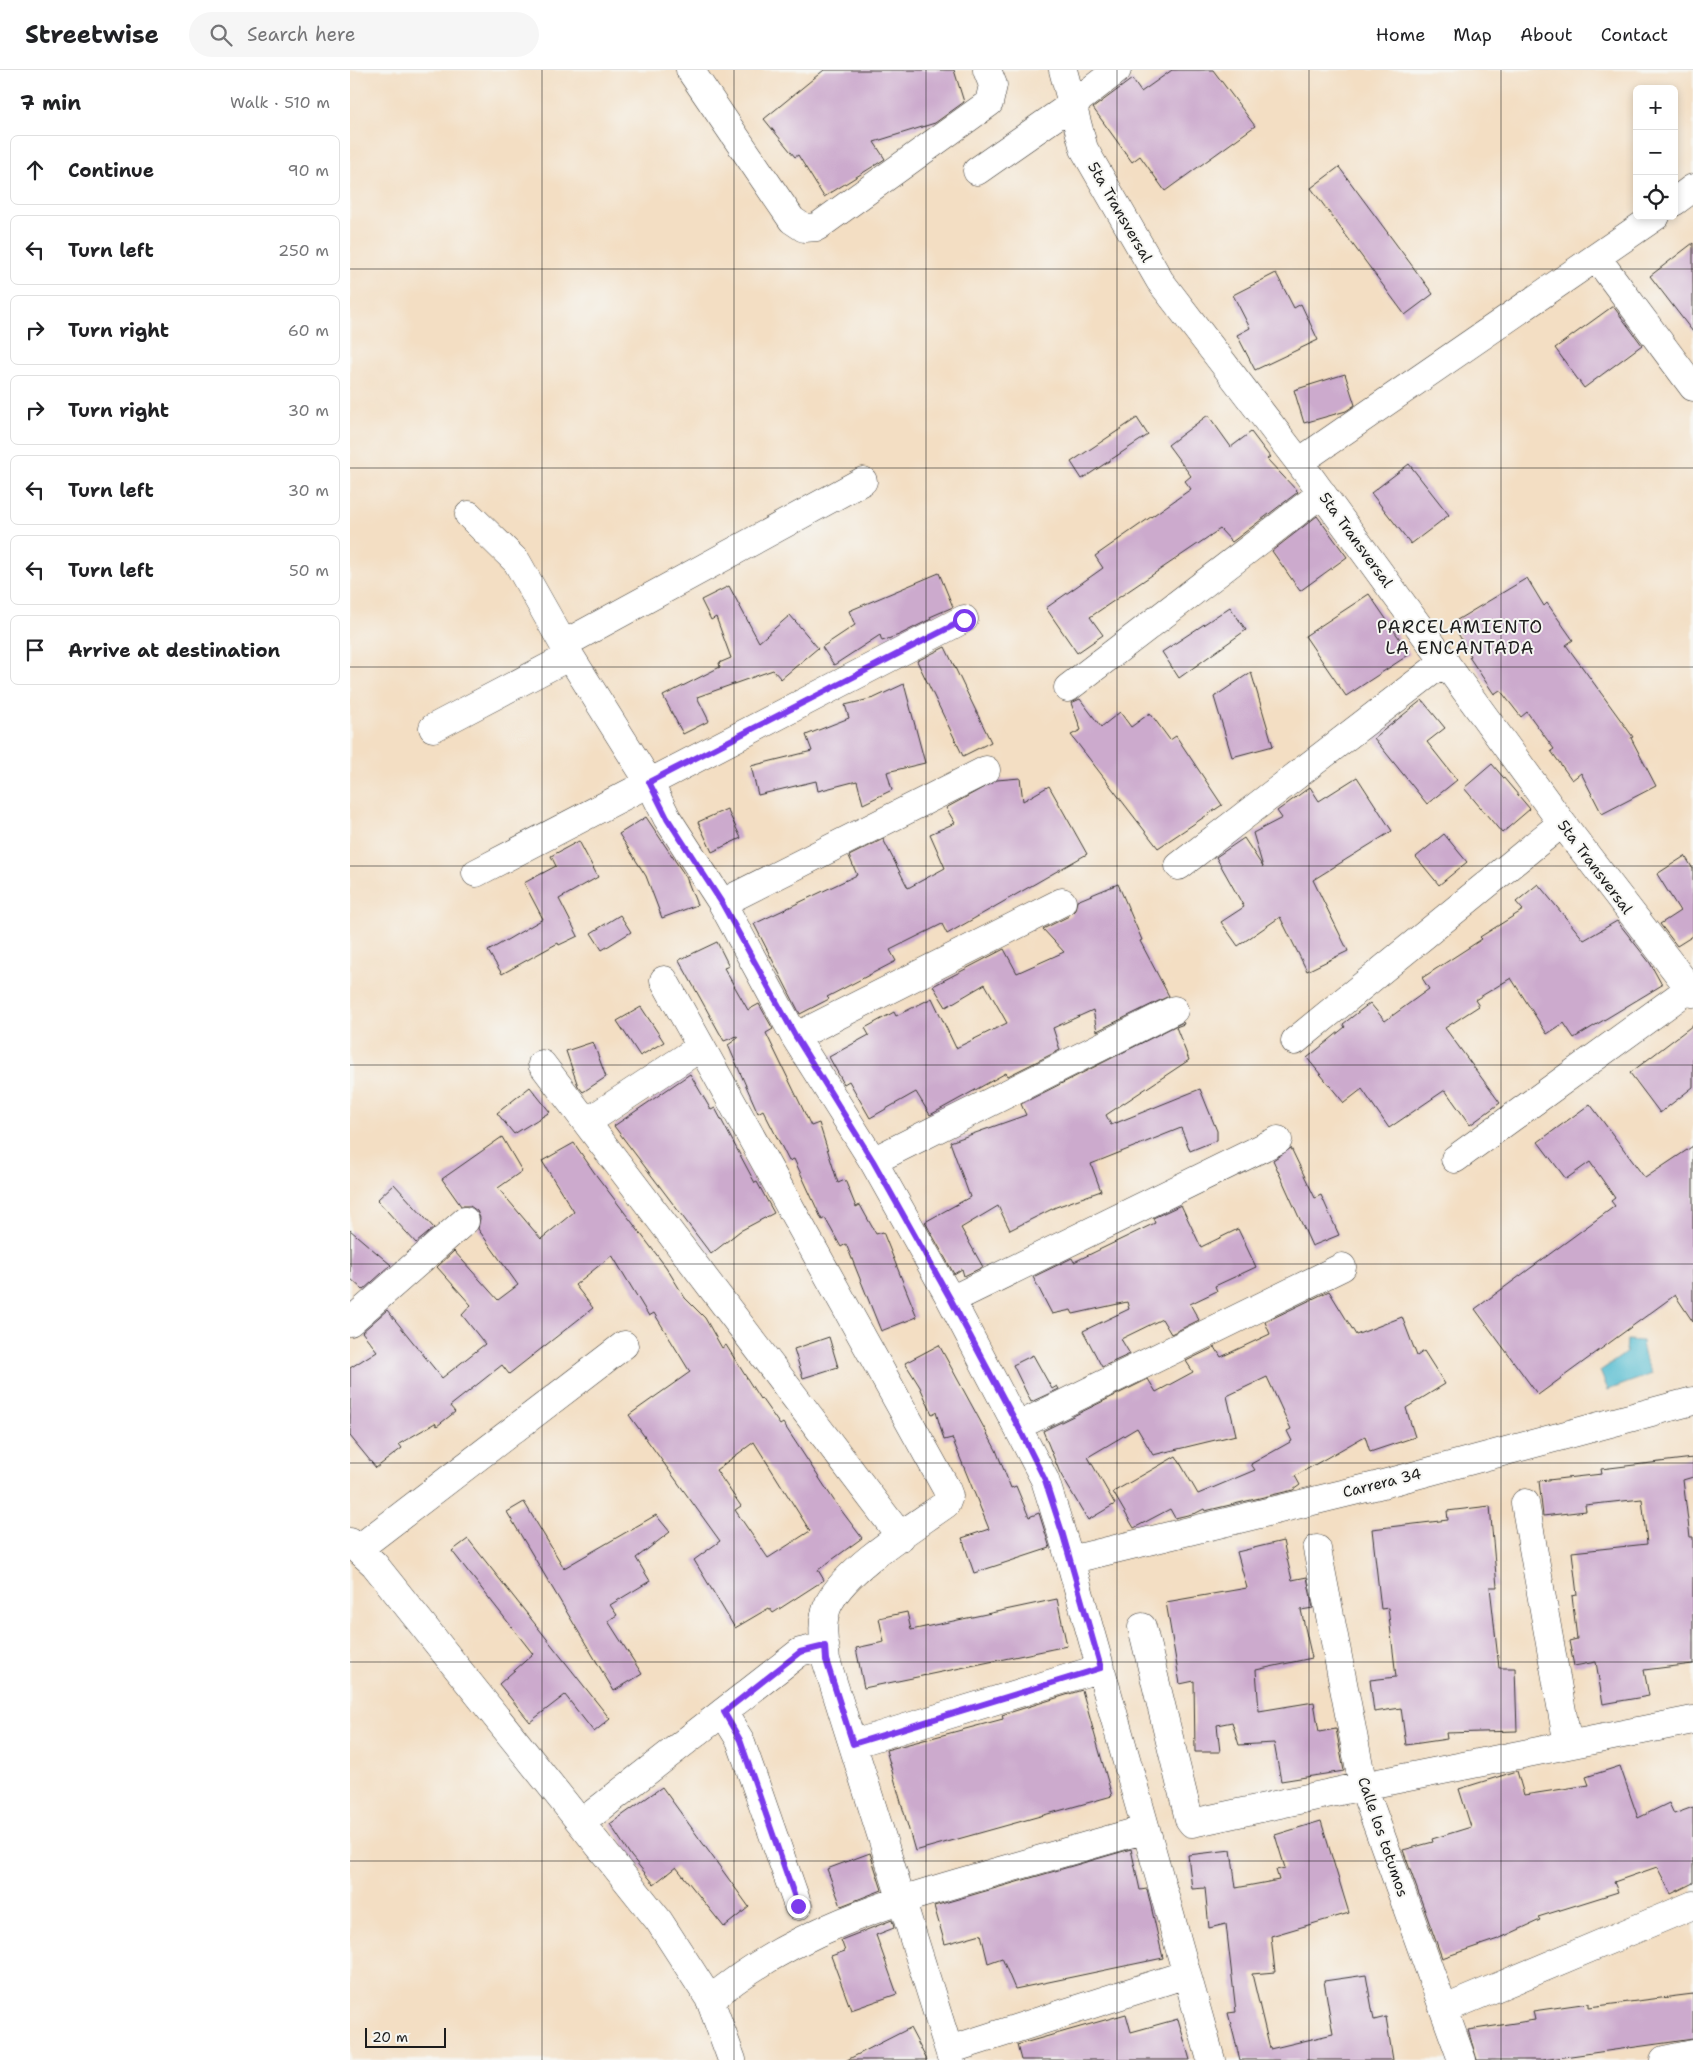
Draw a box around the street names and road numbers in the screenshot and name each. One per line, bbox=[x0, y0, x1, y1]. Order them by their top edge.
street label: 5ta Transversal bbox=[1083, 158, 1157, 266]
street label: 5ta Transversal bbox=[1315, 489, 1398, 592]
street label: 5ta Transversal bbox=[1553, 816, 1637, 918]
street label: Carrera 34 bbox=[1341, 1464, 1423, 1502]
street label: Calle los totumos bbox=[1353, 1774, 1413, 1900]

